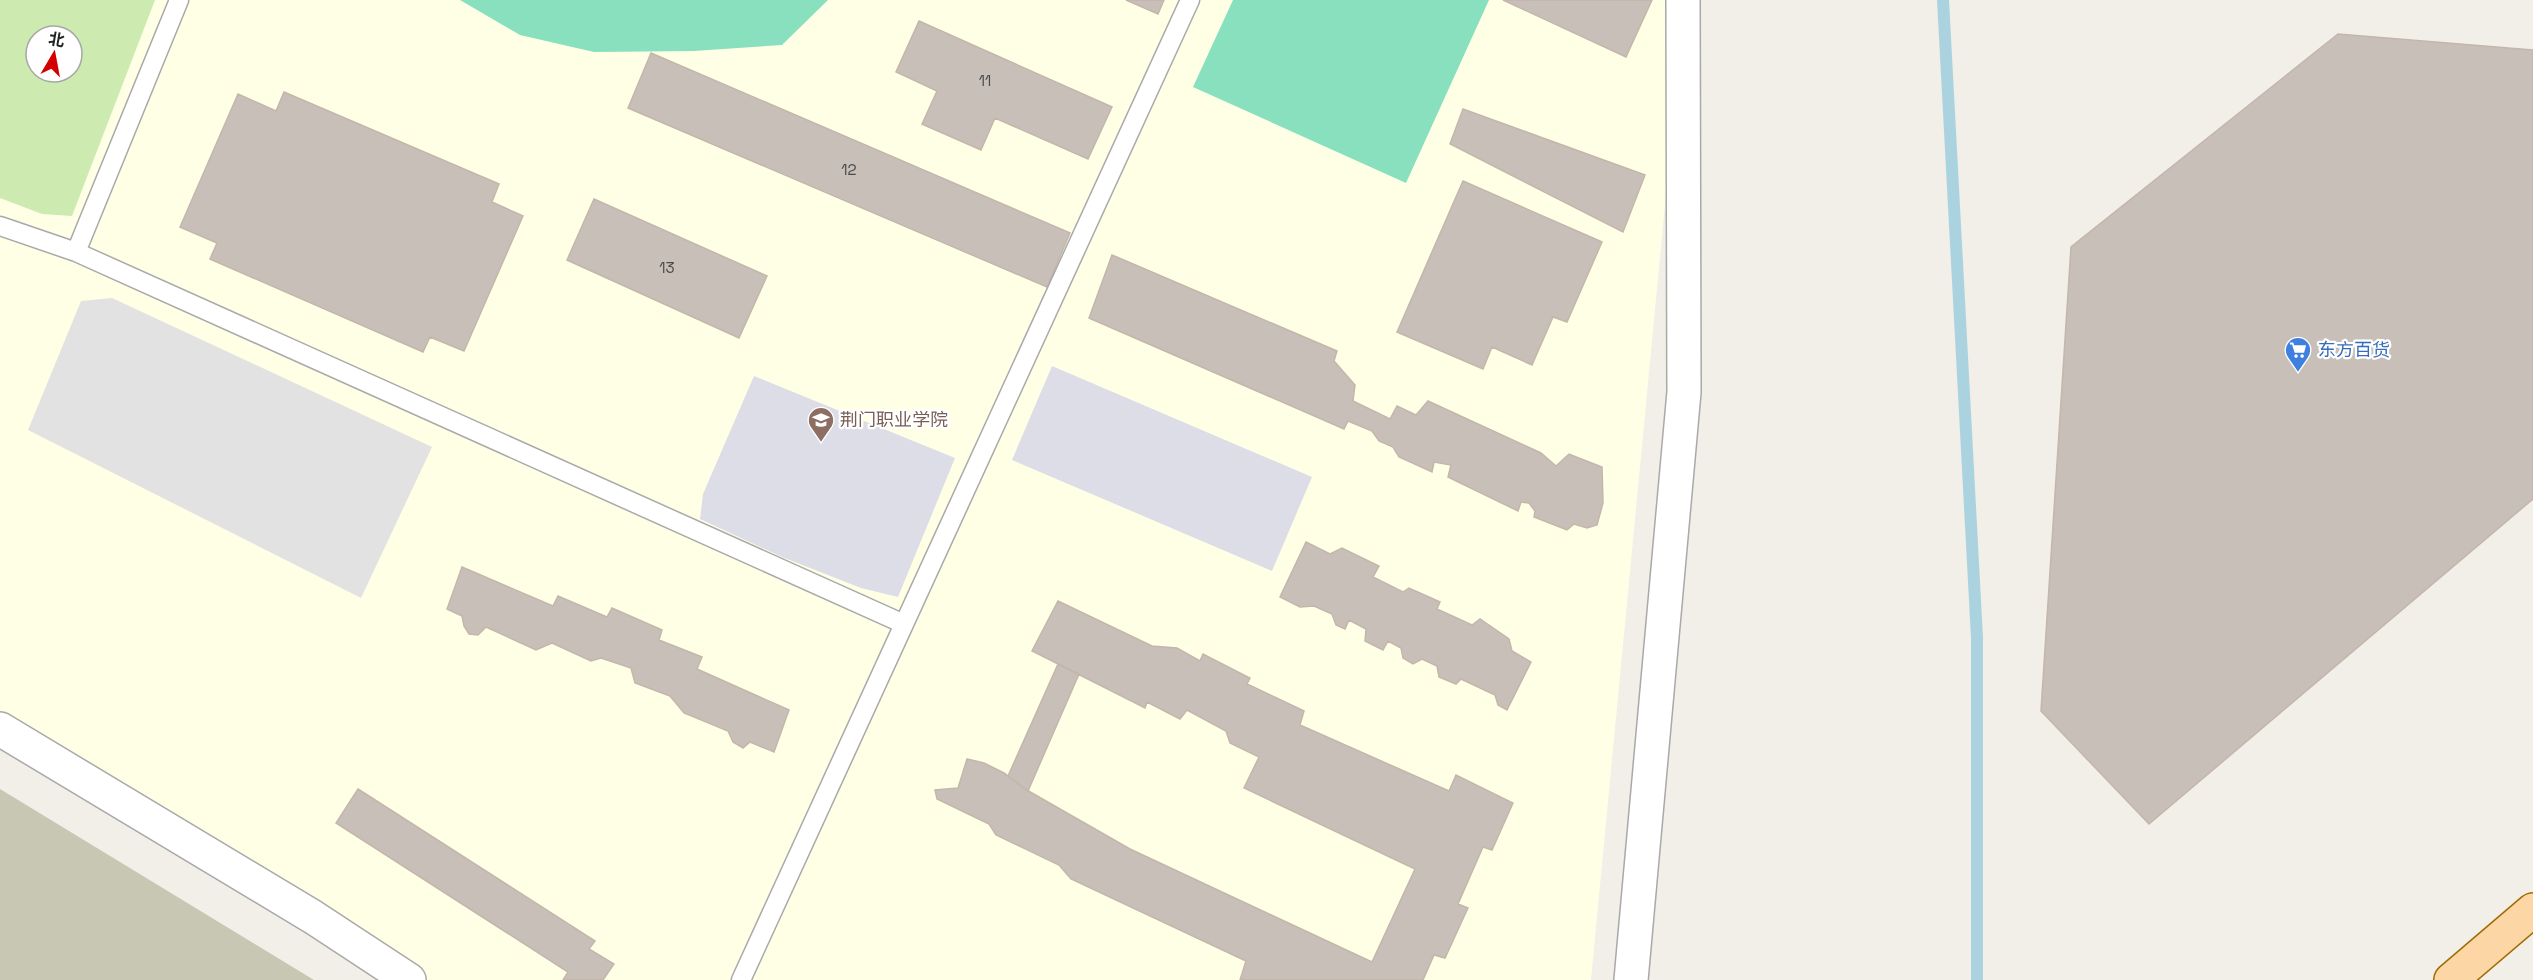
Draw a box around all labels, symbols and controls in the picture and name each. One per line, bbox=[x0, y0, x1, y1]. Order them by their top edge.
north arrow bbox=[24, 24, 84, 84]
text: 北 bbox=[47, 28, 66, 51]
house number: 11 bbox=[979, 71, 991, 90]
house number: 12 bbox=[841, 160, 857, 179]
house number: 13 bbox=[659, 258, 675, 277]
supermarket icon: 东方百货 bbox=[2283, 335, 2313, 373]
place label: 东方百货 bbox=[2318, 338, 2390, 361]
school or university icon: 荆门职业学院 bbox=[806, 405, 836, 443]
place label: 荆门职业学院 bbox=[840, 408, 948, 431]

